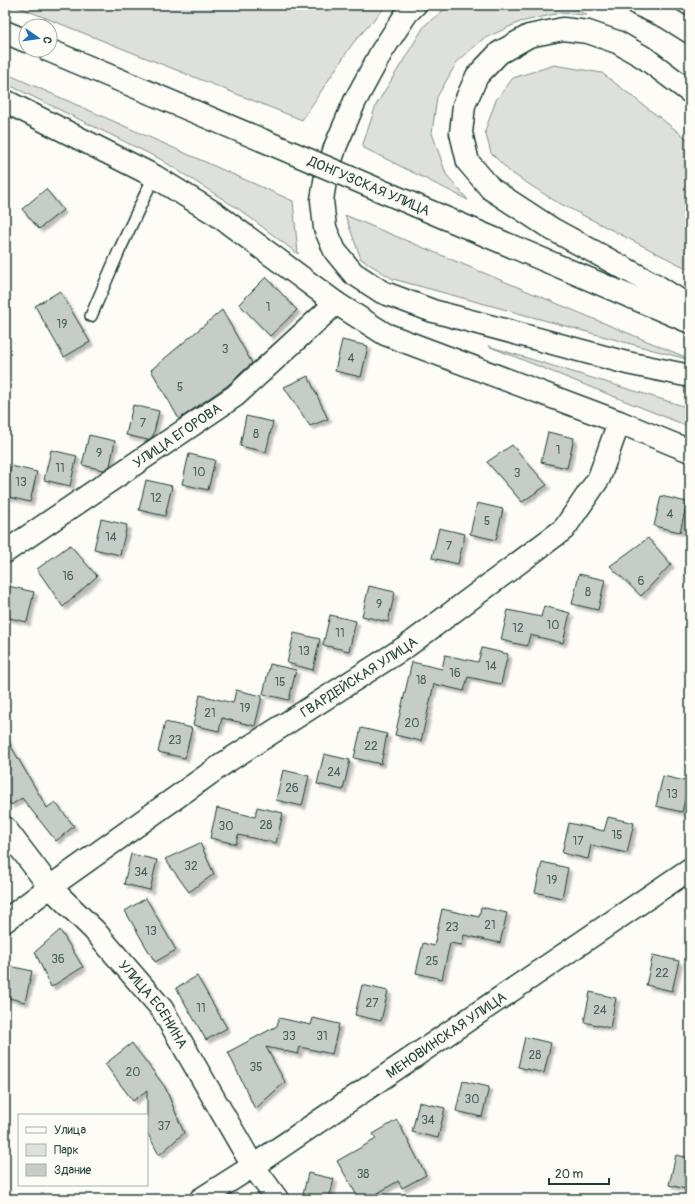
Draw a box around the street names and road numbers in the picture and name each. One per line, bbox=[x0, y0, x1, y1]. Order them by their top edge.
street label: ДОНГУЗСКАЯ УЛИЦА bbox=[305, 152, 433, 219]
street label: УЛИЦА ЕГОРОВА bbox=[130, 399, 225, 471]
street label: ГВАРДЕЙСКАЯ УЛИЦА bbox=[297, 633, 421, 721]
street label: УЛИЦА ЕСЕНИНА bbox=[115, 957, 191, 1051]
street label: МЕНОВИНСКАЯ УЛИЦА bbox=[383, 988, 509, 1082]

